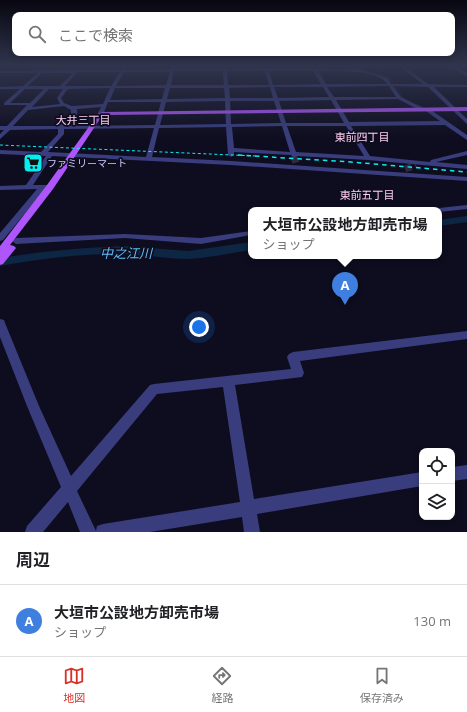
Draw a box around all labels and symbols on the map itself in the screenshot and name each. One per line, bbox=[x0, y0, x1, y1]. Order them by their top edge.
district label: 大井三丁目 bbox=[56, 112, 111, 127]
district label: 東前四丁目 bbox=[335, 129, 390, 144]
supermarket icon: ファミリーマート bbox=[22, 152, 44, 174]
place label: ファミリーマート bbox=[47, 156, 127, 170]
district label: 東前五丁目 bbox=[340, 187, 395, 202]
water label: 中之江川 bbox=[100, 244, 154, 262]
pin: A bbox=[332, 272, 358, 305]
your location bbox=[189, 317, 209, 337]

